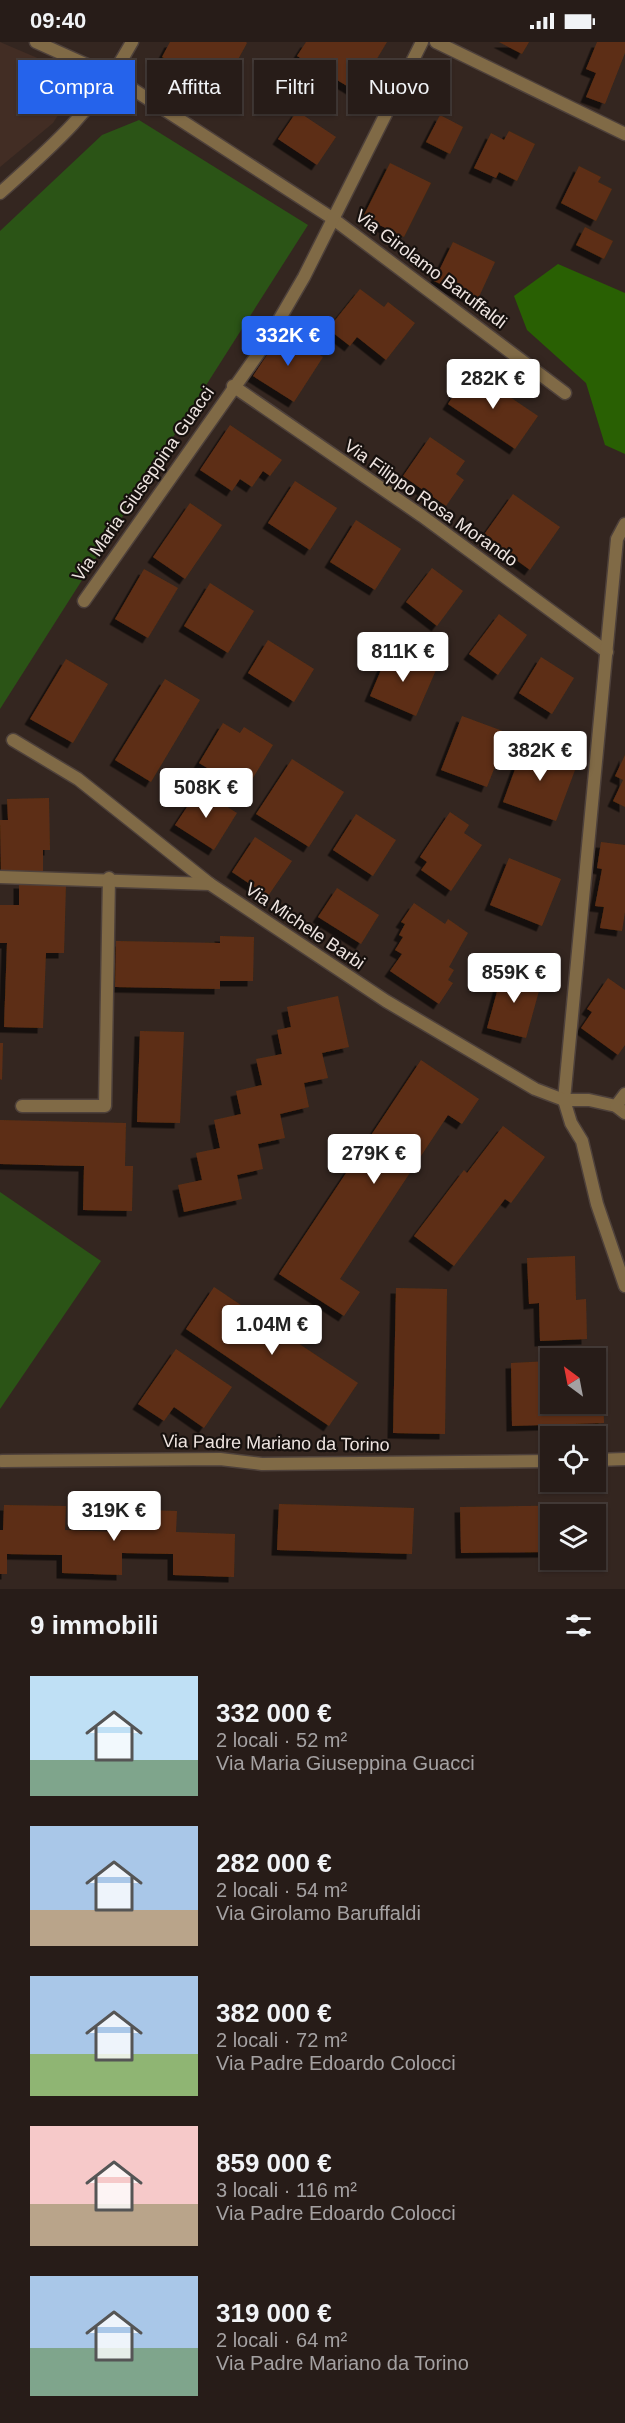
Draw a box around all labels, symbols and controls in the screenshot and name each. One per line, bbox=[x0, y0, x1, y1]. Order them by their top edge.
text: 09:40 bbox=[30, 8, 86, 33]
chip: Compra bbox=[18, 60, 135, 114]
chip: Affitta bbox=[147, 60, 242, 114]
chip: Filtri bbox=[254, 60, 336, 114]
chip: Nuovo bbox=[348, 60, 450, 114]
street label: Via Girolamo Baruffaldi bbox=[351, 206, 511, 332]
pin: 332K € bbox=[239, 316, 337, 367]
text: 332K € bbox=[256, 324, 320, 346]
pin: 282K € bbox=[444, 359, 542, 410]
text: 282K € bbox=[461, 367, 525, 389]
street label: Via Maria Giuseppina Guacci bbox=[68, 383, 218, 585]
street label: Via Filippo Rosa Morando bbox=[341, 436, 521, 570]
pin: 811K € bbox=[354, 632, 452, 683]
text: 811K € bbox=[371, 640, 435, 662]
pin: 382K € bbox=[491, 731, 589, 782]
text: 382K € bbox=[508, 739, 572, 761]
pin: 508K € bbox=[157, 768, 255, 819]
text: 508K € bbox=[174, 776, 238, 798]
street label: Via Michele Barbi bbox=[241, 879, 369, 973]
pin: 859K € bbox=[465, 953, 563, 1004]
text: 859K € bbox=[482, 961, 546, 983]
pin: 279K € bbox=[325, 1134, 423, 1185]
text: 279K € bbox=[342, 1142, 406, 1164]
pin: 1.04M € bbox=[217, 1305, 327, 1356]
text: 1.04M € bbox=[236, 1313, 308, 1335]
north arrow bbox=[540, 1348, 606, 1414]
map controls bbox=[540, 1348, 606, 1570]
button: locate bbox=[540, 1426, 606, 1492]
street label: Via Padre Mariano da Torino bbox=[162, 1431, 390, 1455]
pin: 319K € bbox=[65, 1491, 163, 1542]
text: 319K € bbox=[82, 1499, 146, 1521]
button: layers bbox=[540, 1504, 606, 1570]
icon: filters bbox=[562, 1609, 595, 1642]
text: 9 immobili bbox=[30, 1610, 159, 1640]
text: 332 000 € bbox=[216, 1698, 332, 1728]
icon: home bbox=[78, 1700, 150, 1772]
text: 2 locali · 52 m² bbox=[216, 1729, 347, 1751]
text: Via Maria Giuseppina Guacci bbox=[216, 1752, 475, 1774]
text: 282 000 € bbox=[216, 1848, 332, 1878]
icon: home bbox=[78, 1850, 150, 1922]
text: 2 locali · 54 m² bbox=[216, 1879, 347, 1901]
text: Via Girolamo Baruffaldi bbox=[216, 1902, 421, 1924]
text: 382 000 € bbox=[216, 1998, 332, 2028]
icon: home bbox=[78, 2000, 150, 2072]
text: 2 locali · 72 m² bbox=[216, 2029, 347, 2051]
text: Via Padre Edoardo Colocci bbox=[216, 2052, 456, 2074]
text: 859 000 € bbox=[216, 2148, 332, 2178]
icon: home bbox=[78, 2150, 150, 2222]
text: 3 locali · 116 m² bbox=[216, 2179, 357, 2201]
text: Via Padre Edoardo Colocci bbox=[216, 2202, 456, 2224]
text: 319 000 € bbox=[216, 2298, 332, 2328]
icon: home bbox=[78, 2300, 150, 2372]
text: 2 locali · 64 m² bbox=[216, 2329, 347, 2351]
text: Via Padre Mariano da Torino bbox=[216, 2352, 469, 2374]

